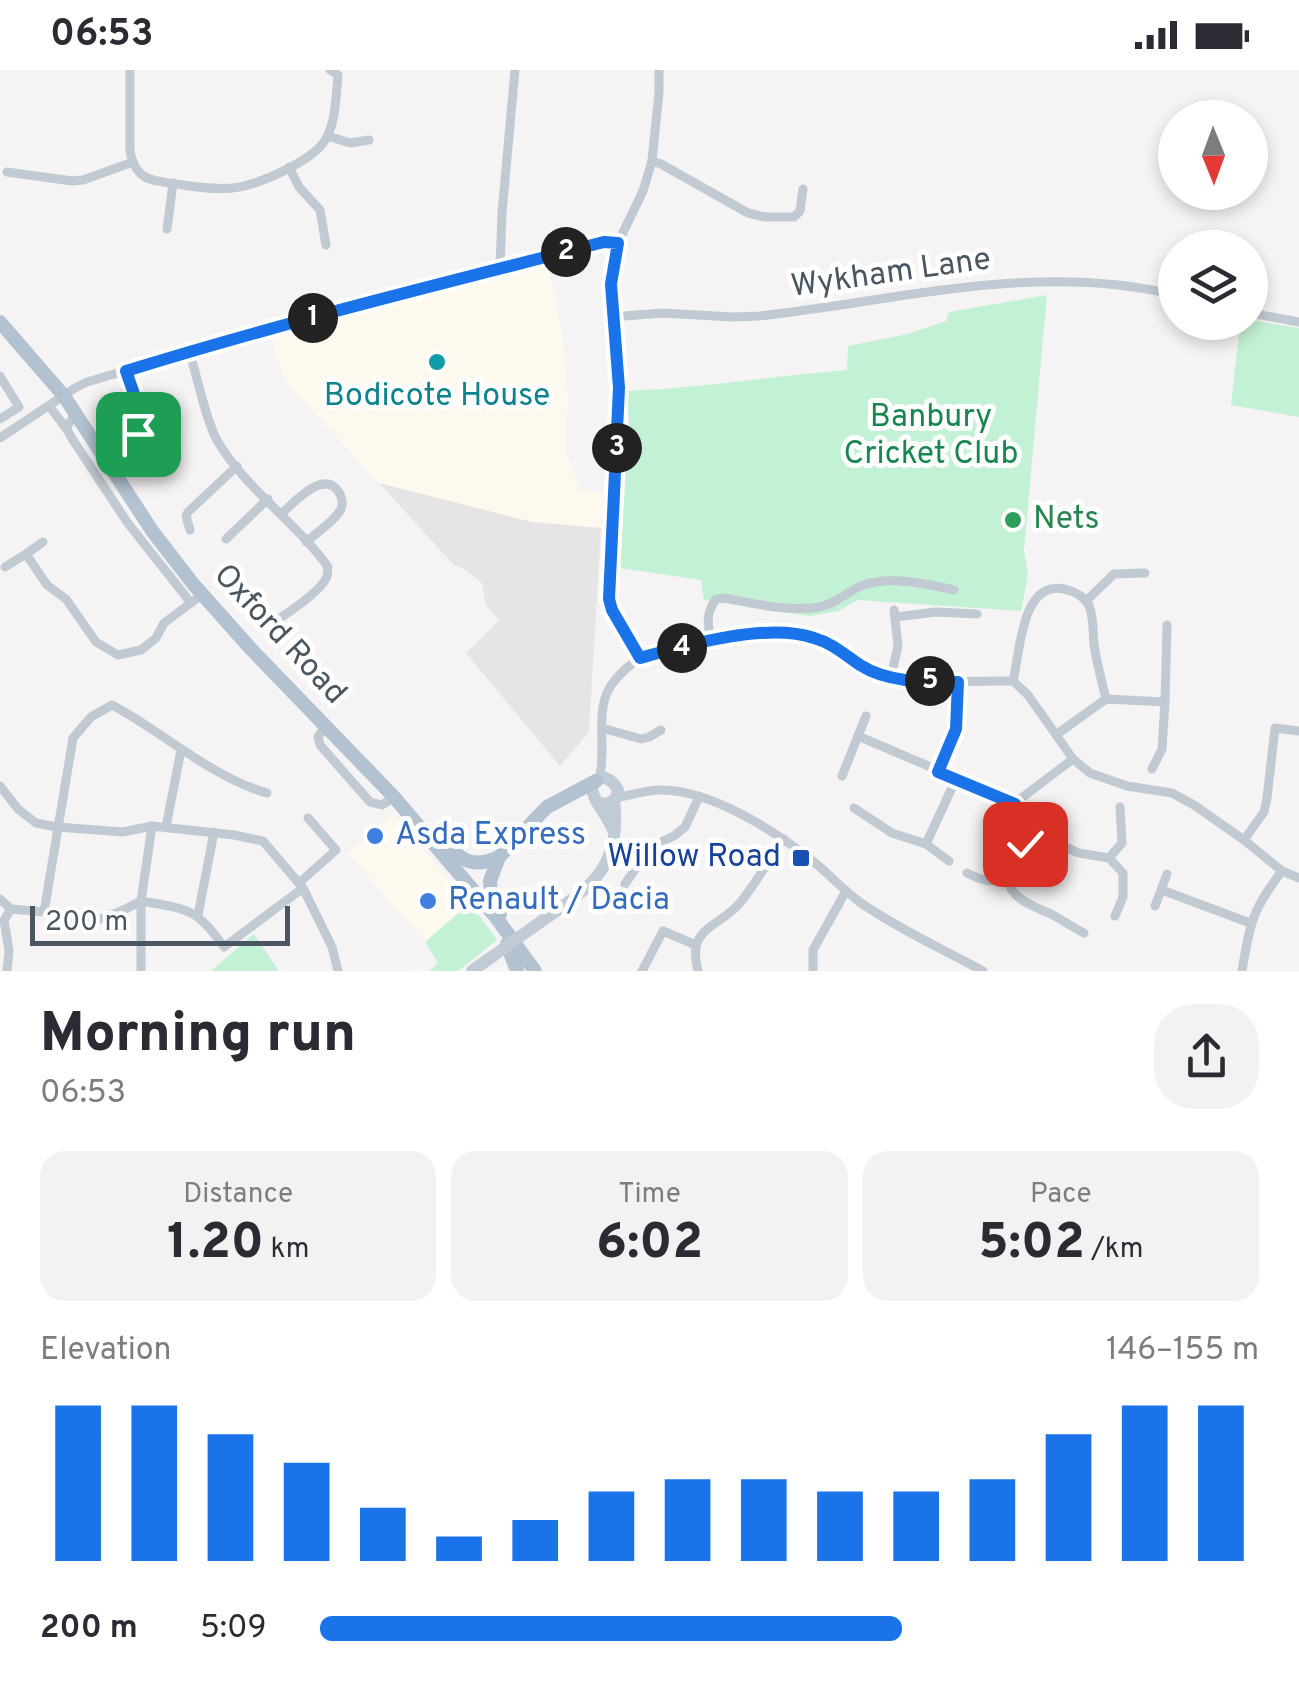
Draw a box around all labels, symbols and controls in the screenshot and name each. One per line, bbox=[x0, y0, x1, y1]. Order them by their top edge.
text: 06:53 bbox=[50, 11, 154, 60]
north arrow bbox=[1158, 100, 1268, 210]
map controls bbox=[1158, 100, 1268, 340]
pin: 2 bbox=[541, 227, 591, 277]
button: layers bbox=[1158, 230, 1268, 340]
text: 2 bbox=[557, 234, 575, 270]
street label: Wykham Lane bbox=[789, 240, 993, 308]
pin: 1 bbox=[288, 293, 338, 343]
text: 1 bbox=[307, 300, 319, 336]
marker: Bodicote House bbox=[426, 351, 448, 373]
place label: Bodicote House bbox=[324, 377, 550, 417]
pin bbox=[96, 392, 181, 477]
park label: Banbury Cricket Club bbox=[844, 398, 1018, 475]
icon: arrive bbox=[111, 407, 166, 462]
pin: 3 bbox=[592, 423, 642, 473]
text: 3 bbox=[609, 430, 625, 466]
place label: Nets bbox=[1033, 500, 1099, 540]
marker: Nets bbox=[1002, 509, 1024, 531]
street label: Oxford Road bbox=[204, 556, 354, 714]
pin: 4 bbox=[657, 623, 707, 673]
text: 4 bbox=[673, 630, 691, 666]
pin: 5 bbox=[905, 656, 955, 706]
text: 5 bbox=[921, 663, 939, 699]
pin bbox=[983, 802, 1068, 887]
place label: Asda Express bbox=[395, 816, 586, 856]
icon: check bbox=[998, 817, 1053, 872]
marker: Asda Express bbox=[364, 825, 386, 847]
place label: Willow Road bbox=[607, 838, 781, 878]
marker: Willow Road bbox=[790, 847, 812, 869]
place label: Renault / Dacia bbox=[448, 881, 670, 921]
marker: Renault / Dacia bbox=[417, 890, 439, 912]
scale bar bbox=[30, 901, 290, 946]
text: 200 m bbox=[45, 905, 128, 941]
text: Morning run bbox=[40, 1001, 356, 1071]
button: share bbox=[1154, 1004, 1259, 1109]
text: 06:53 bbox=[40, 1074, 126, 1114]
text: Distance bbox=[183, 1177, 293, 1213]
text: Time bbox=[618, 1177, 681, 1213]
text: Pace bbox=[1030, 1177, 1092, 1213]
text: 1.20 bbox=[167, 1213, 264, 1276]
text: 6:02 bbox=[596, 1213, 703, 1276]
text: 5:02 bbox=[978, 1213, 1085, 1276]
text: km bbox=[264, 1232, 309, 1268]
text: /km bbox=[1085, 1232, 1144, 1268]
text: Elevation bbox=[40, 1331, 172, 1371]
text: 146–155 m bbox=[1106, 1331, 1259, 1371]
text: 200 m bbox=[40, 1609, 138, 1649]
text: 5:09 bbox=[200, 1609, 267, 1649]

